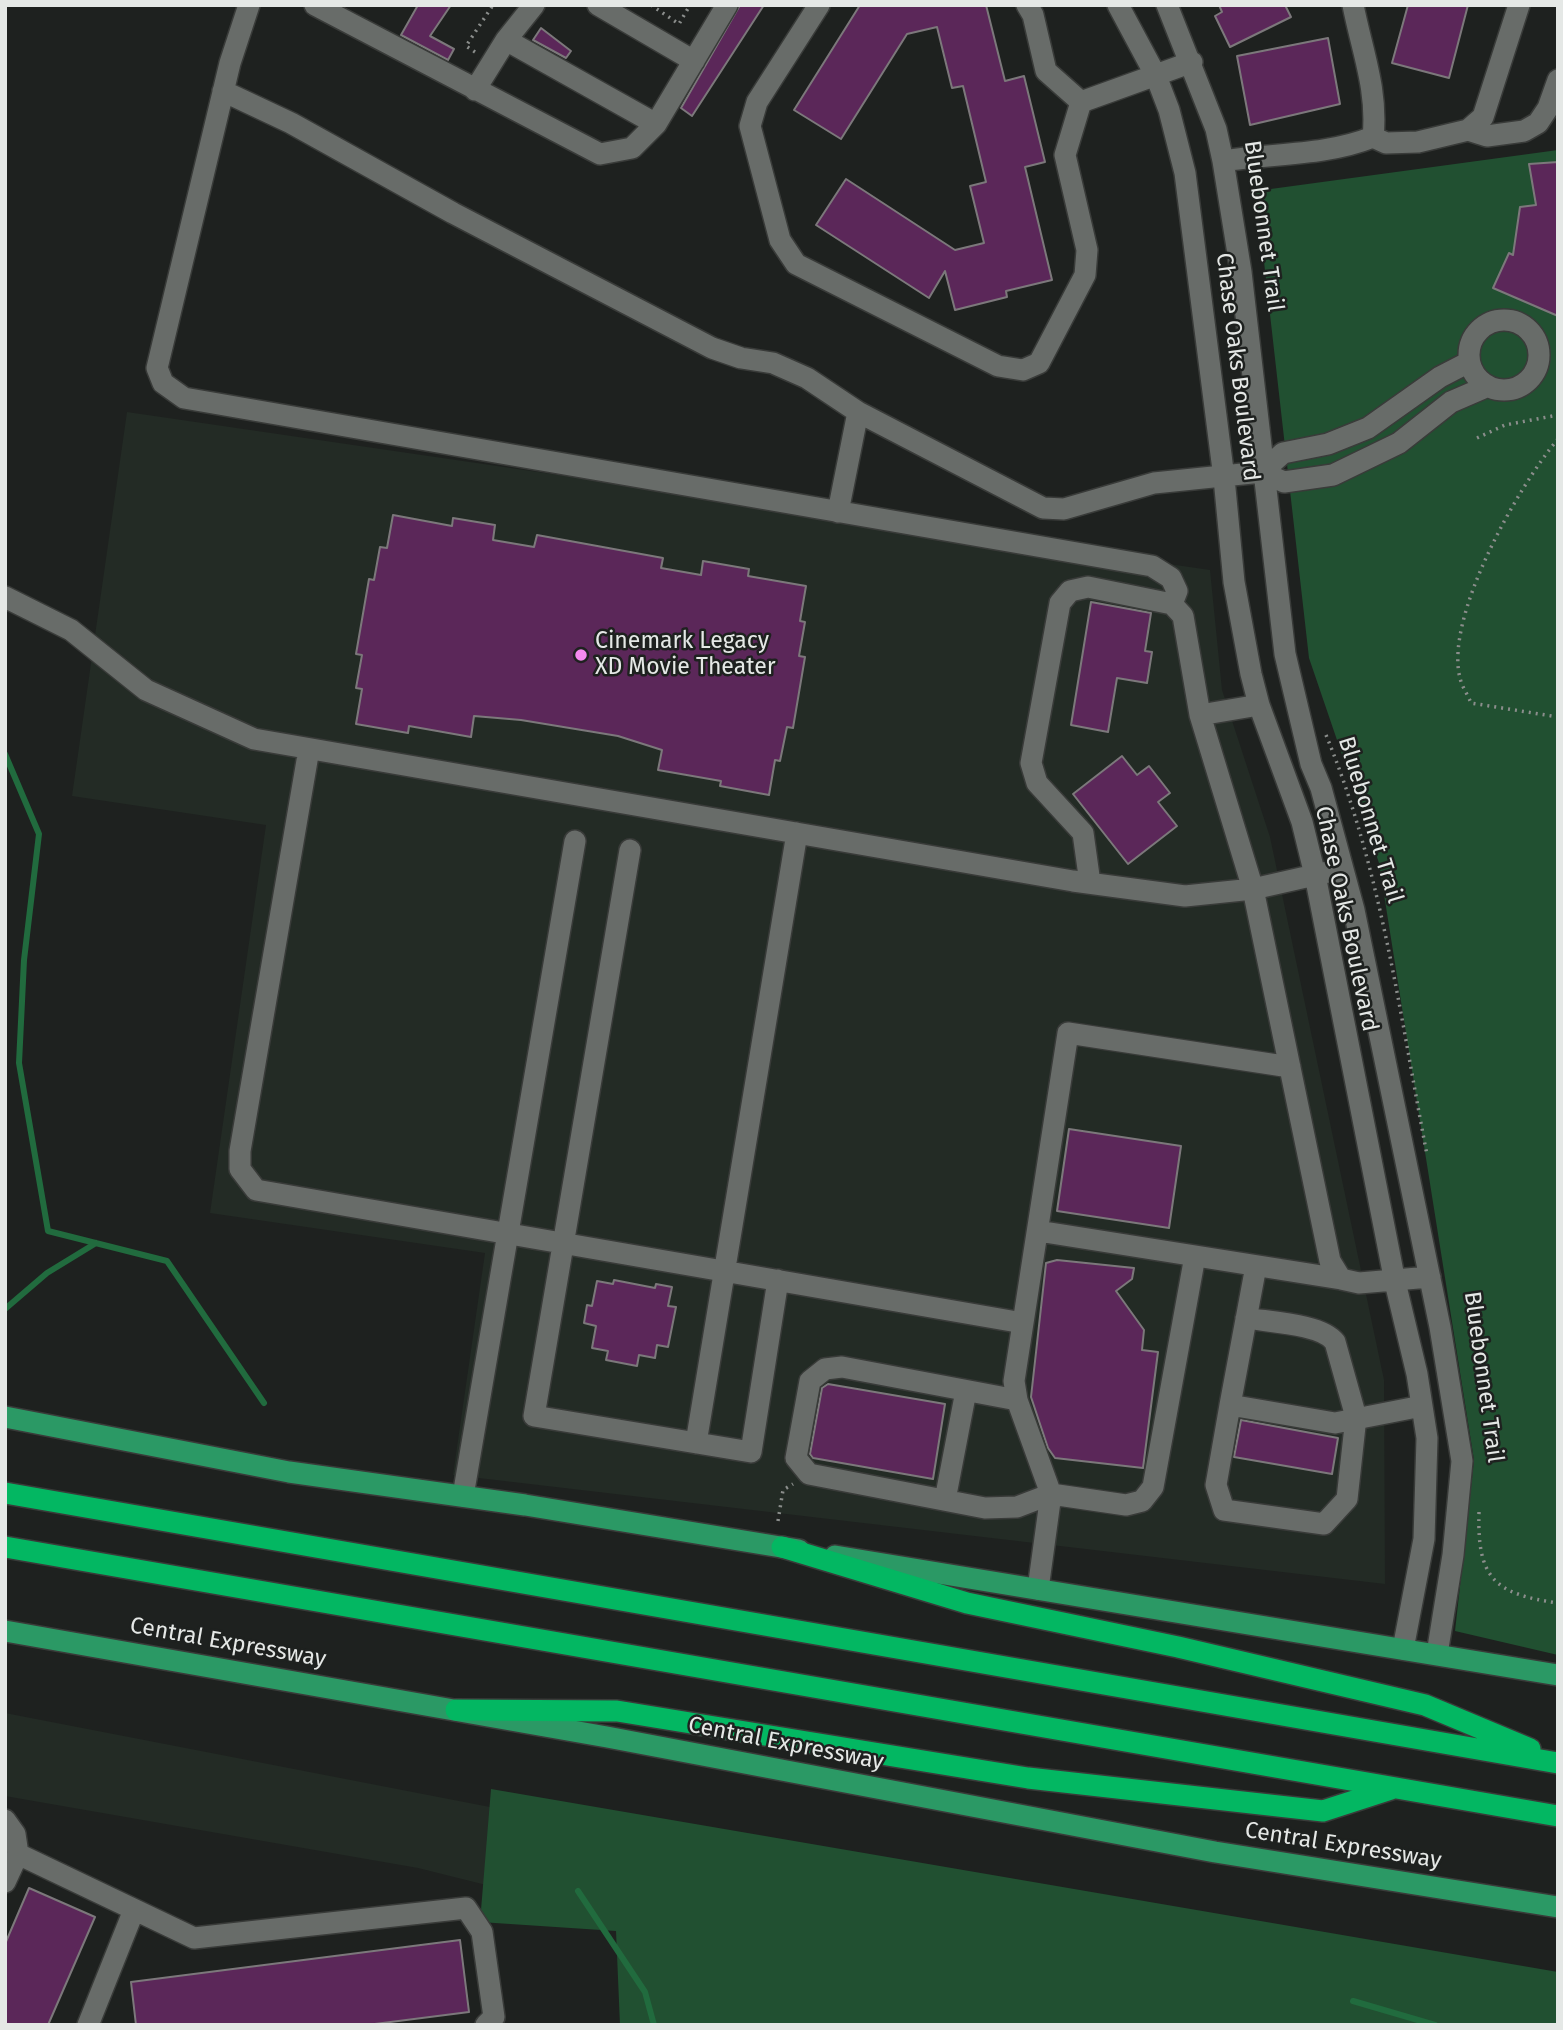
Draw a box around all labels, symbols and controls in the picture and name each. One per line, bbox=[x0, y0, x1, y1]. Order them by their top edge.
street label: Bluebonnet Trail bbox=[1237, 139, 1289, 313]
street label: Chase Oaks Boulevard bbox=[1209, 251, 1265, 483]
place label: Cinemark Legacy XD Movie Theater bbox=[595, 628, 776, 682]
marker: Cinemark Legacy XD Movie Theater bbox=[573, 647, 589, 663]
street label: Bluebonnet Trail bbox=[1332, 733, 1408, 907]
street label: Chase Oaks Boulevard bbox=[1309, 804, 1383, 1034]
street label: Bluebonnet Trail bbox=[1457, 1290, 1509, 1464]
street label: Central Expressway bbox=[128, 1612, 328, 1674]
street label: Central Expressway bbox=[686, 1712, 886, 1776]
street label: Central Expressway bbox=[1243, 1817, 1443, 1875]

